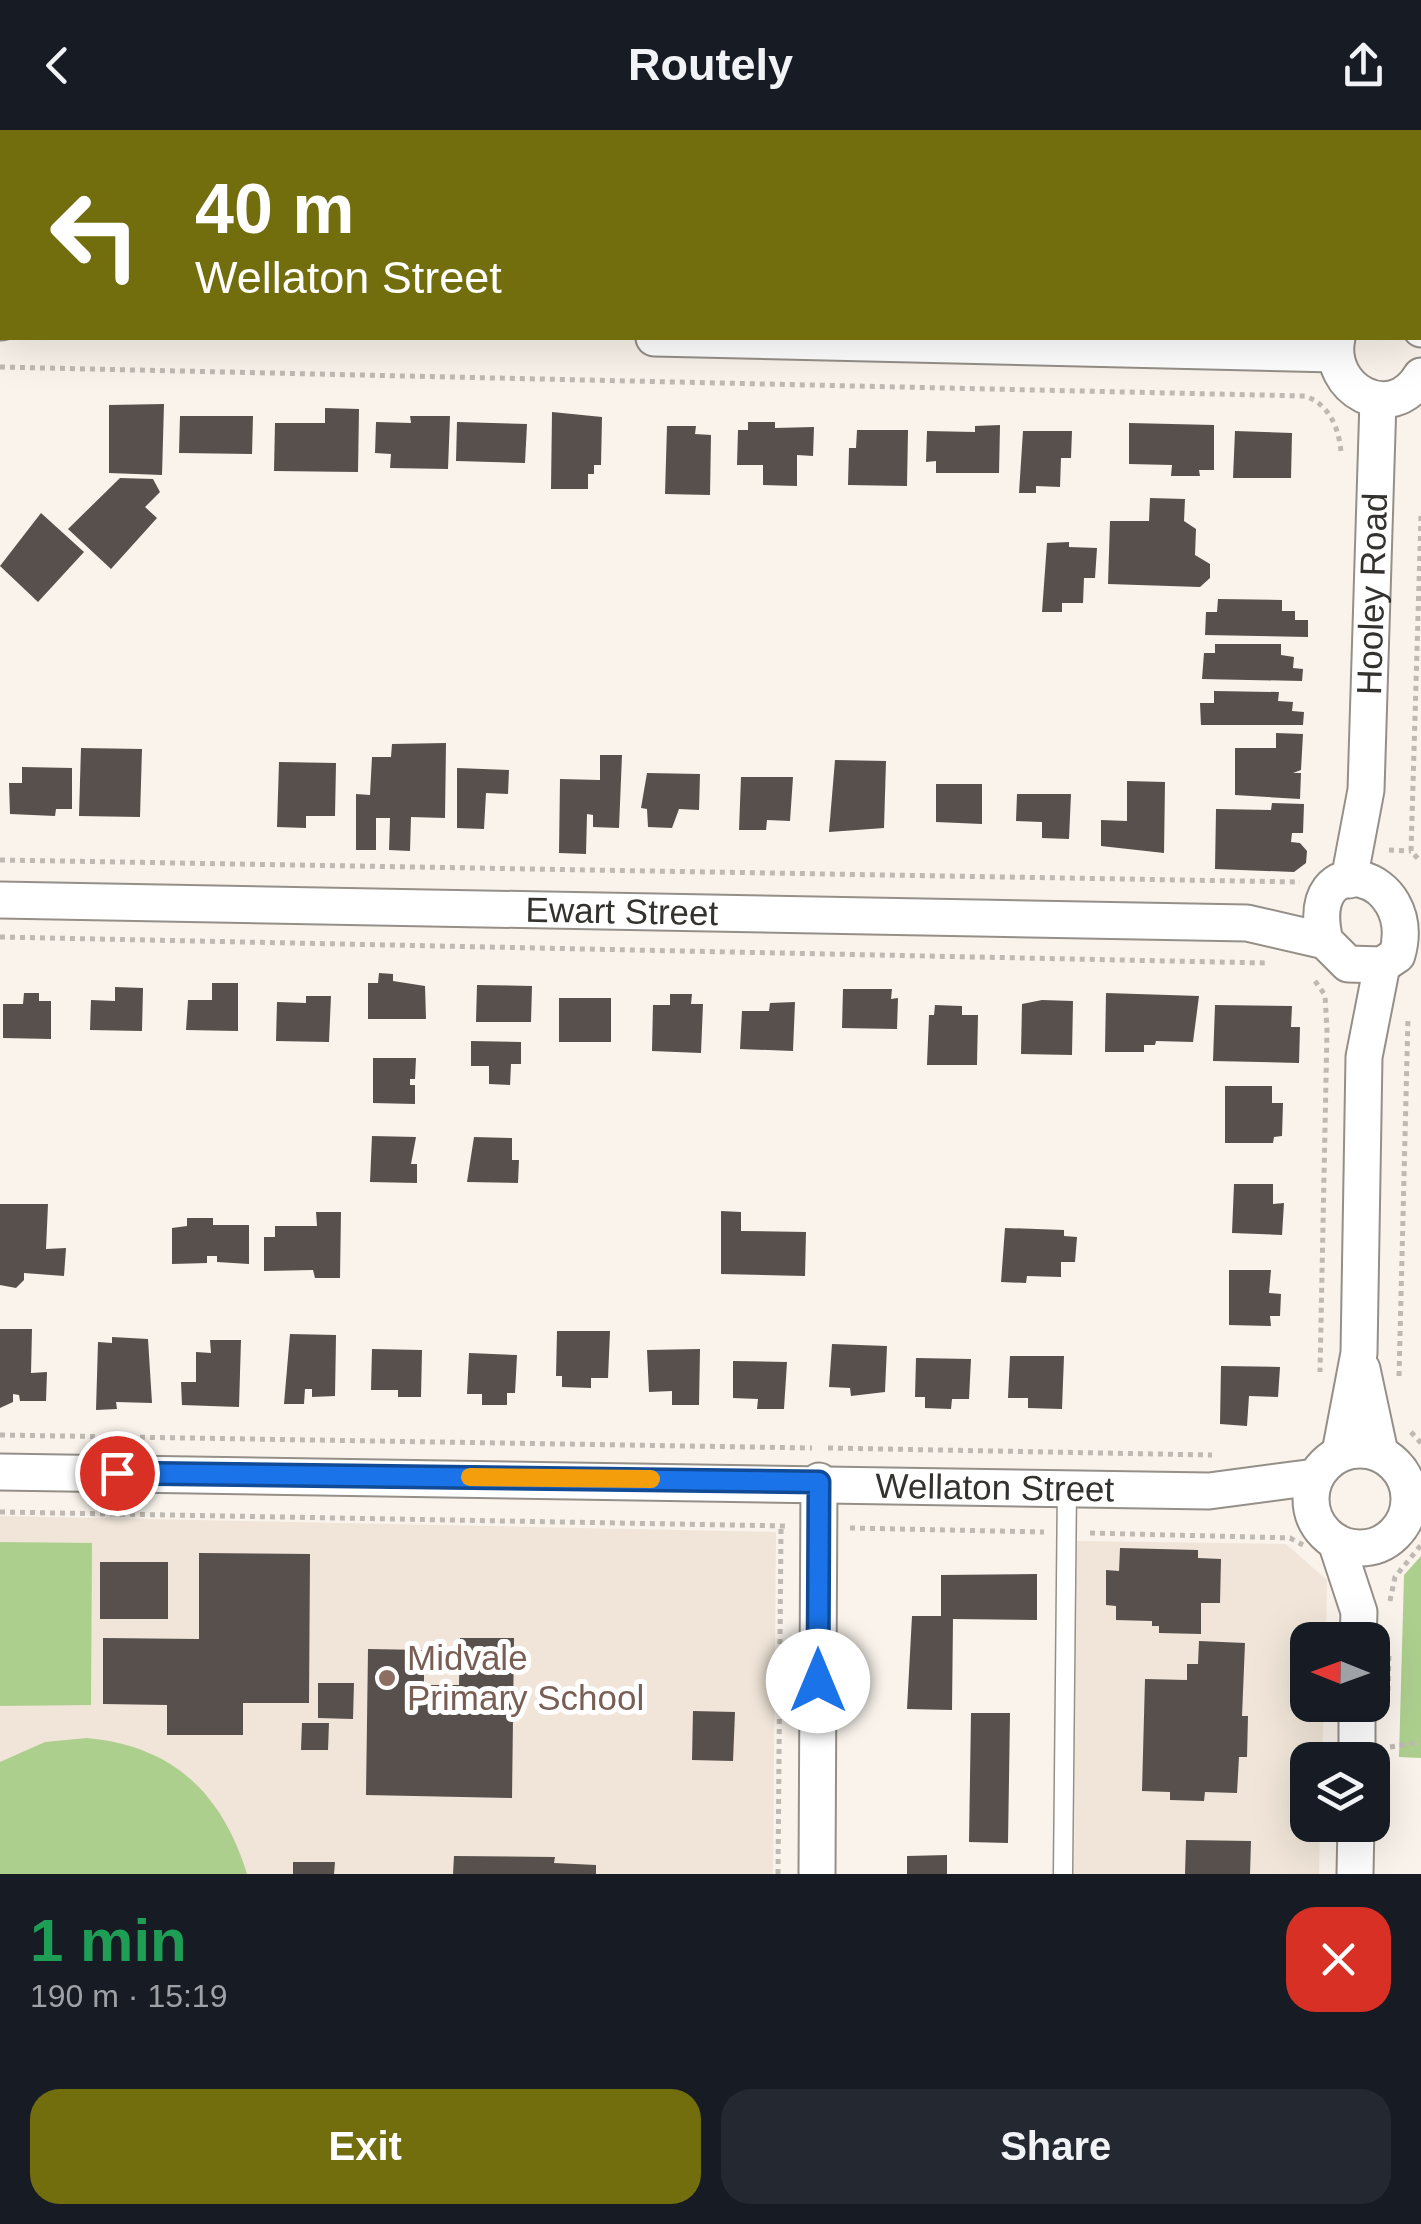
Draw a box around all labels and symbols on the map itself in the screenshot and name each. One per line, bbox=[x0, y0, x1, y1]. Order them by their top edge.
street label: Hooley Road bbox=[1349, 492, 1394, 695]
street label: Ewart Street bbox=[525, 890, 719, 932]
pin bbox=[75, 1431, 160, 1516]
street label: Wellaton Street bbox=[875, 1466, 1115, 1509]
north arrow bbox=[1290, 1622, 1390, 1722]
position arrow bbox=[766, 1629, 870, 1733]
place label: Midvale Primary School bbox=[407, 1638, 644, 1717]
marker: Midvale Primary School bbox=[376, 1667, 398, 1689]

